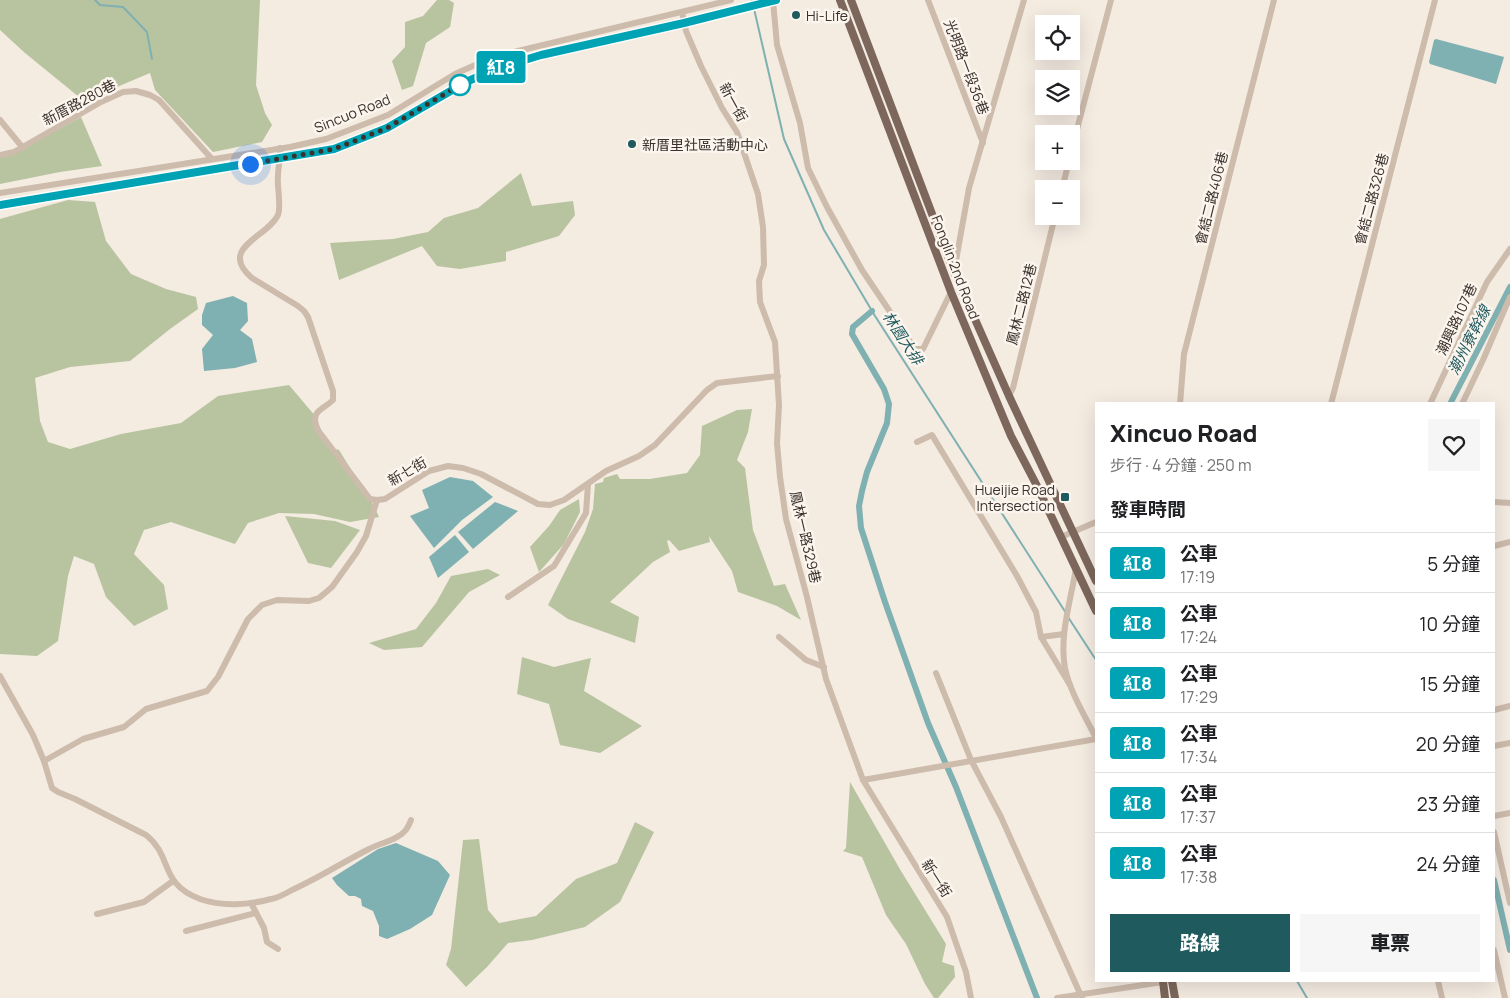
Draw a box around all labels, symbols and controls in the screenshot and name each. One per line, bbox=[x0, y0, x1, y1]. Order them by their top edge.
place label: Hi-Life bbox=[806, 6, 848, 25]
marker: Hi-Life bbox=[790, 9, 802, 21]
map controls bbox=[1035, 15, 1080, 225]
button: locate bbox=[1035, 15, 1080, 60]
street label: 光明路一段36巷 bbox=[940, 17, 994, 117]
line badge: 紅8 bbox=[478, 51, 524, 83]
text: 紅8 bbox=[486, 55, 516, 79]
button: layers bbox=[1035, 70, 1080, 115]
unlabelled marker bbox=[449, 74, 471, 96]
street label: 新厝路280巷 bbox=[39, 75, 119, 129]
street label: 新一街 bbox=[716, 79, 752, 125]
street label: Sincuo Road bbox=[311, 89, 393, 137]
button: + bbox=[1035, 125, 1080, 170]
place label: 新厝里社區活動中心 bbox=[642, 135, 768, 154]
marker: 新厝里社區活動中心 bbox=[626, 138, 638, 150]
street label: 會結二路406巷 bbox=[1190, 149, 1232, 247]
street label: 會結二路326巷 bbox=[1350, 151, 1392, 247]
your location bbox=[238, 152, 263, 177]
button: − bbox=[1035, 180, 1080, 225]
street label: Fonglin 2nd Road bbox=[927, 212, 985, 322]
street label: 鳳林二路12巷 bbox=[1002, 261, 1040, 347]
street label: 潮興路107巷 bbox=[1431, 280, 1481, 358]
water label: 潮州寮幹線 bbox=[1443, 300, 1496, 378]
water label: 林園大排 bbox=[878, 307, 929, 371]
text: Xincuo Road bbox=[1110, 416, 1257, 449]
button: heart bbox=[1428, 419, 1480, 471]
street label: 新七街 bbox=[384, 452, 430, 490]
text: 步行 · 4 分鐘 · 250 m bbox=[1110, 454, 1252, 476]
place label: Hueijie Road Intersection bbox=[975, 480, 1055, 515]
street label: 鳳林一路329巷 bbox=[786, 489, 826, 585]
marker: Hueijie Road Intersection bbox=[1059, 491, 1071, 503]
text: 發車時間 bbox=[1110, 496, 1186, 522]
text: 公車 bbox=[1180, 540, 1218, 566]
text: 紅8 bbox=[1123, 551, 1152, 575]
text: 5 分鐘 bbox=[1427, 551, 1480, 577]
text: 17:19 bbox=[1180, 566, 1215, 588]
text: 公車 bbox=[1180, 600, 1218, 626]
text: 紅8 bbox=[1123, 611, 1152, 635]
text: 10 分鐘 bbox=[1419, 611, 1480, 637]
text: 17:24 bbox=[1180, 626, 1217, 648]
text: 公車 bbox=[1180, 660, 1218, 686]
text: 紅8 bbox=[1123, 671, 1152, 695]
text: 15 分鐘 bbox=[1420, 671, 1480, 697]
text: 17:29 bbox=[1180, 686, 1218, 708]
text: 公車 bbox=[1180, 720, 1218, 746]
text: 紅8 bbox=[1123, 731, 1152, 755]
text: 20 分鐘 bbox=[1416, 731, 1480, 757]
text: 17:34 bbox=[1180, 746, 1217, 768]
text: 公車 bbox=[1180, 780, 1218, 806]
text: 紅8 bbox=[1123, 791, 1152, 815]
text: 23 分鐘 bbox=[1417, 791, 1480, 817]
text: 17:37 bbox=[1180, 806, 1216, 828]
text: 公車 bbox=[1180, 840, 1218, 866]
text: 紅8 bbox=[1123, 851, 1152, 875]
text: 24 分鐘 bbox=[1417, 851, 1480, 877]
street label: 新一街 bbox=[918, 855, 956, 901]
text: 17:38 bbox=[1180, 866, 1217, 888]
button: 路線 bbox=[1110, 914, 1290, 972]
button: 車票 bbox=[1300, 914, 1480, 972]

